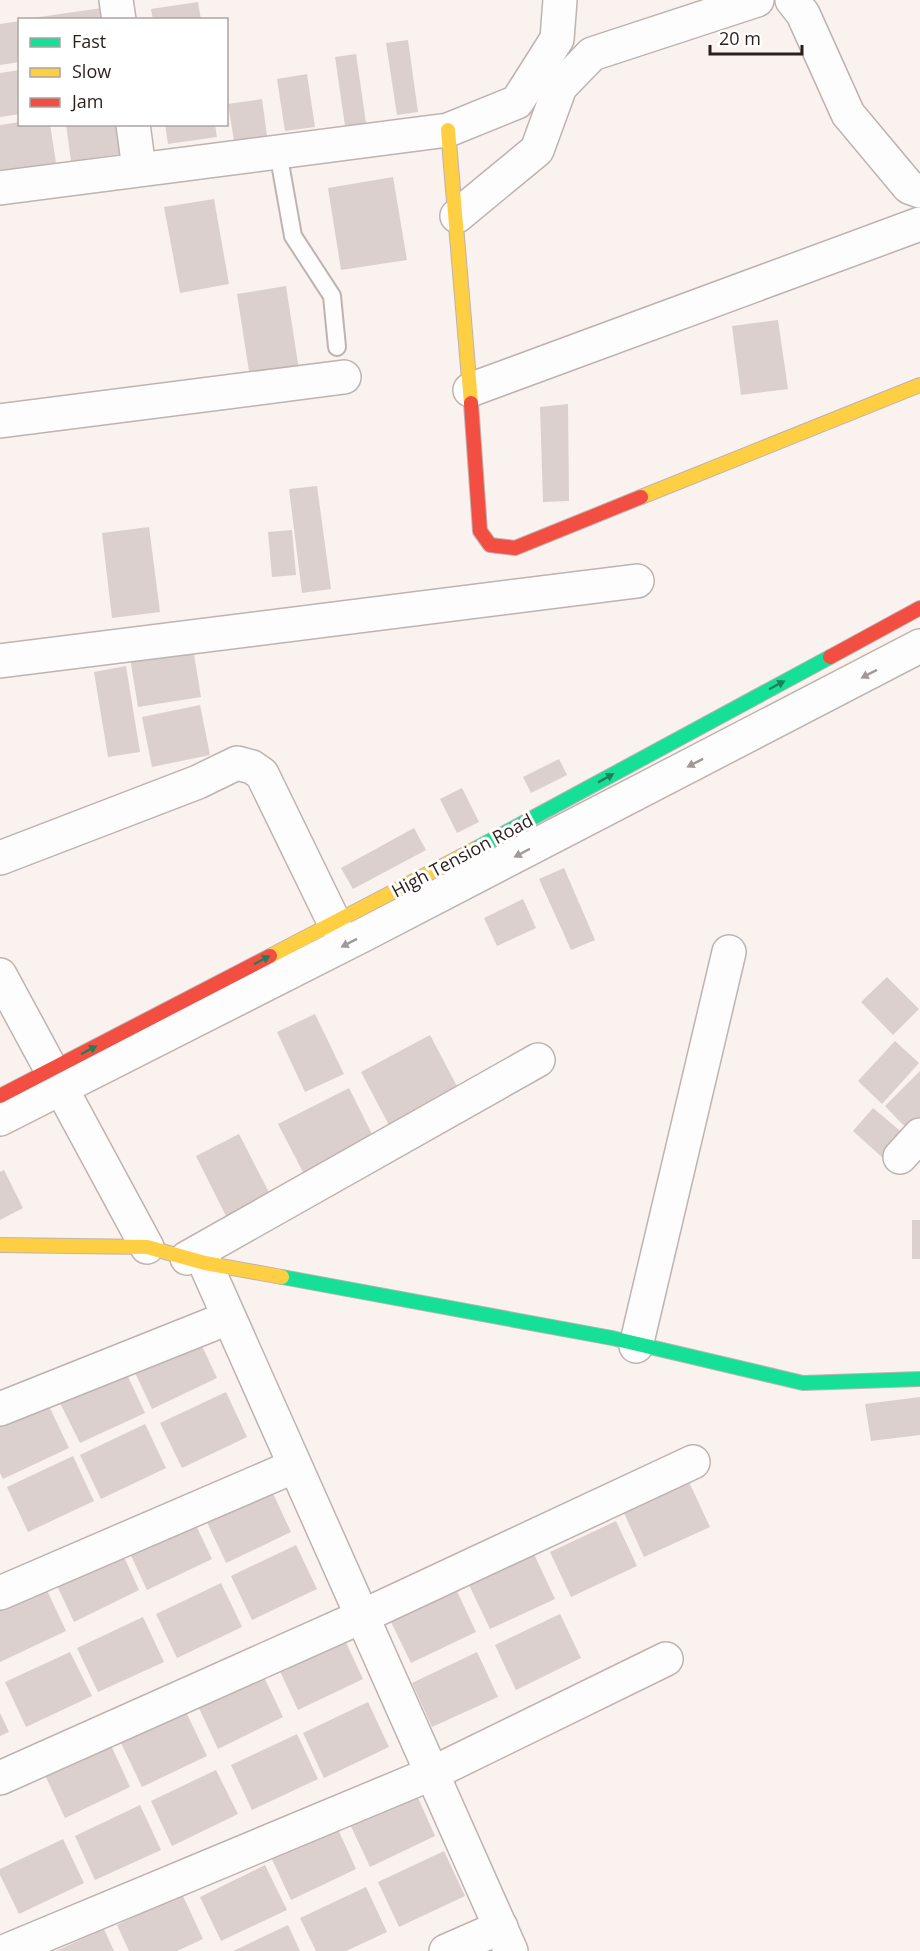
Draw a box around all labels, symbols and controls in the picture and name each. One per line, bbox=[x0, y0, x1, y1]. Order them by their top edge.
legend bbox=[18, 18, 228, 126]
scale bar bbox=[710, 18, 802, 56]
text: 20 m bbox=[719, 26, 761, 50]
text: Fast bbox=[72, 29, 106, 53]
text: Slow bbox=[72, 59, 111, 83]
text: Jam bbox=[70, 89, 104, 113]
one-way arrow bbox=[860, 669, 877, 679]
one-way arrow bbox=[769, 680, 786, 690]
one-way arrow bbox=[687, 758, 704, 768]
one-way arrow bbox=[598, 773, 615, 783]
street label: High Tension Road bbox=[387, 808, 537, 902]
one-way arrow bbox=[513, 847, 531, 857]
one-way arrow bbox=[340, 937, 358, 947]
one-way arrow bbox=[254, 955, 271, 965]
one-way arrow bbox=[81, 1045, 98, 1055]

